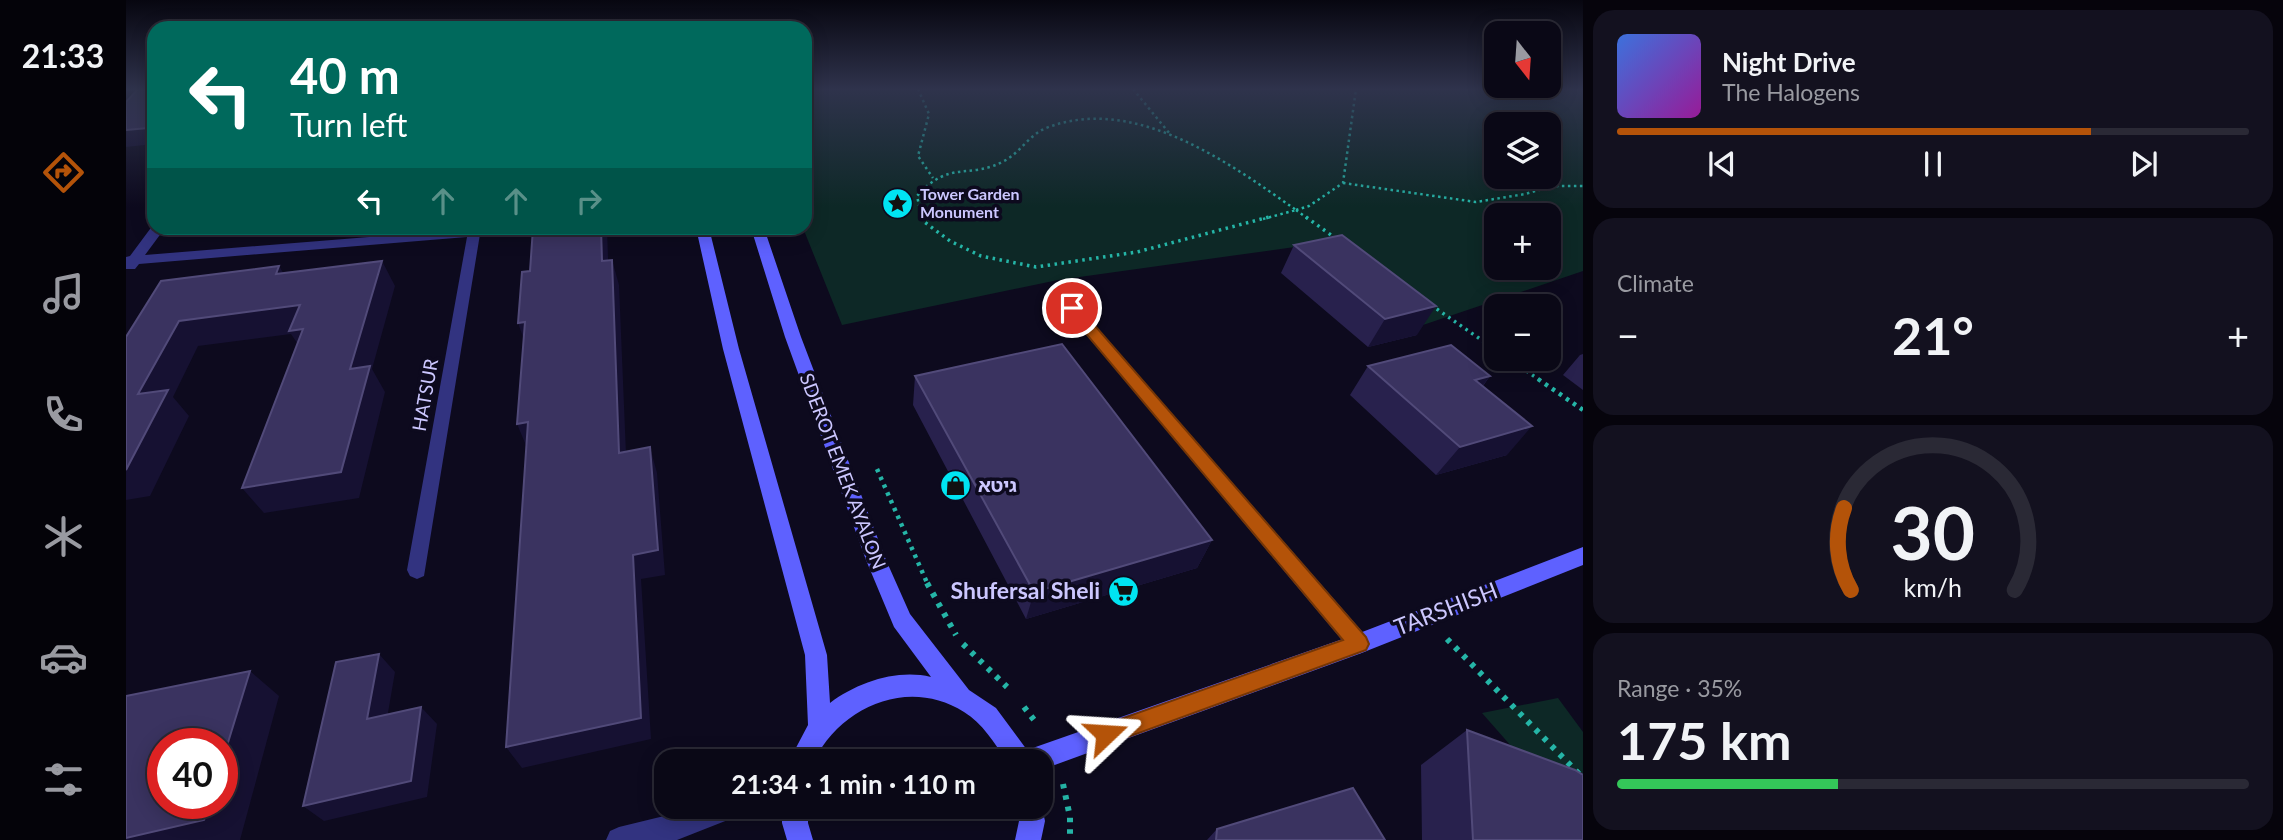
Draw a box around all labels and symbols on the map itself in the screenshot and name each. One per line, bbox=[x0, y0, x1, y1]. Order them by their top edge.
north arrow bbox=[1484, 21, 1561, 98]
place label: Tower Garden Monument bbox=[920, 184, 1020, 221]
place icon: Tower Garden Monument bbox=[880, 186, 914, 220]
pin bbox=[1042, 278, 1102, 338]
street label: HATSUR bbox=[407, 357, 442, 433]
street label: SDEROT EMEK AYALON bbox=[795, 370, 891, 572]
shop icon: גיטא bbox=[938, 468, 972, 502]
place label: גיטא bbox=[978, 473, 1017, 496]
supermarket icon: Shufersal Sheli bbox=[1106, 574, 1140, 608]
place label: Shufersal Sheli bbox=[950, 576, 1100, 604]
street label: TARSHISH bbox=[1390, 576, 1501, 641]
position arrow bbox=[1069, 697, 1143, 771]
speed limit sign: 40 bbox=[147, 728, 238, 819]

